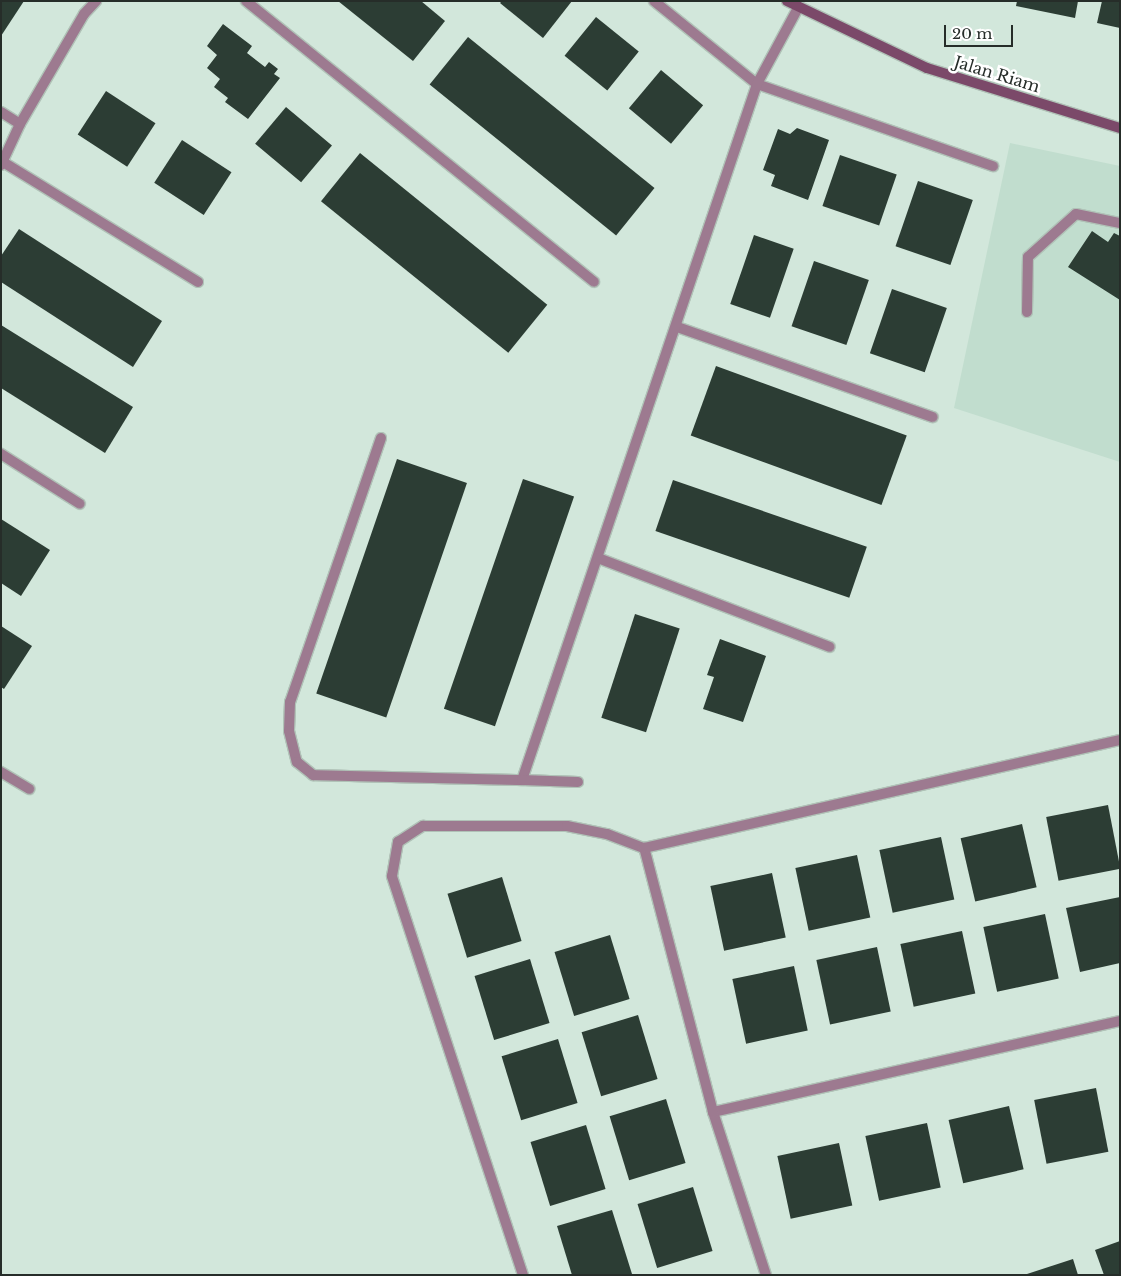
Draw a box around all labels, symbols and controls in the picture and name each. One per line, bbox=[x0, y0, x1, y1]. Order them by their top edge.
scale bar bbox=[946, 15, 1015, 47]
text: 20 m bbox=[952, 24, 992, 43]
street label: Jalan Riam bbox=[952, 52, 1042, 96]

